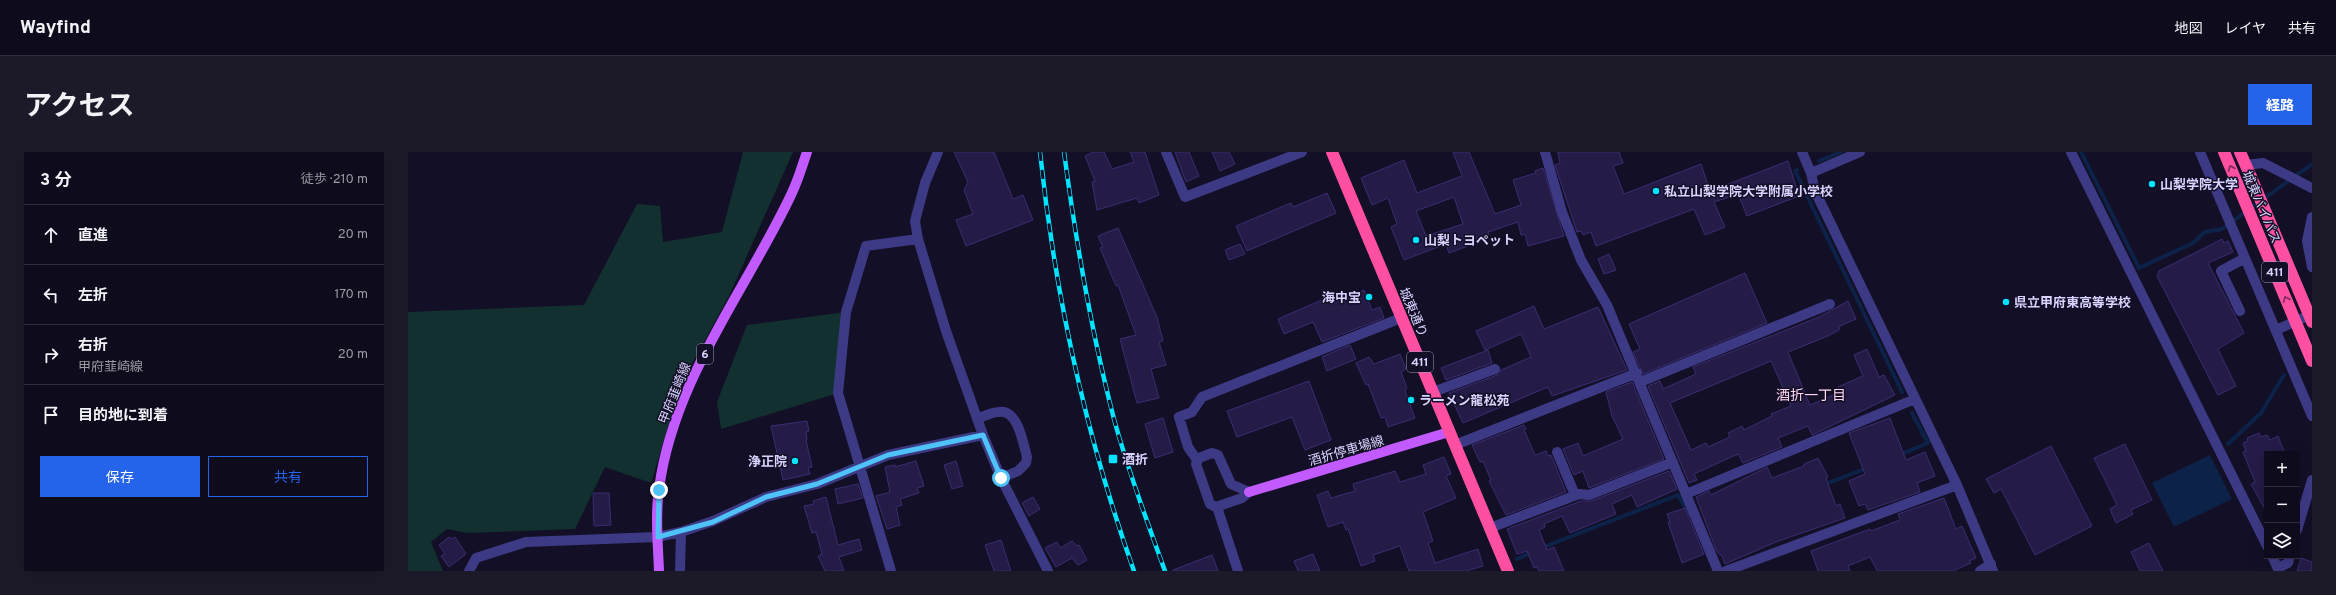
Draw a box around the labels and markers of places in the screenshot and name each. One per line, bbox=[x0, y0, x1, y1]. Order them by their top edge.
place label: 山梨学院大学 bbox=[2160, 177, 2238, 194]
marker: 山梨学院大学 bbox=[2147, 179, 2157, 189]
place label: 私立山梨学院大学附属小学校 bbox=[1664, 184, 1833, 201]
marker: 私立山梨学院大学附属小学校 bbox=[1651, 186, 1661, 196]
place label: 山梨トヨペット bbox=[1424, 233, 1515, 250]
marker: 山梨トヨペット bbox=[1411, 235, 1421, 245]
place label: 海中宝 bbox=[1322, 291, 1361, 307]
marker: 海中宝 bbox=[1364, 292, 1374, 302]
place label: 県立甲府東高等学校 bbox=[2014, 295, 2131, 312]
marker: 県立甲府東高等学校 bbox=[2001, 297, 2011, 307]
place label: ラーメン龍松苑 bbox=[1419, 394, 1509, 410]
marker: ラーメン龍松苑 bbox=[1406, 395, 1416, 405]
place label: 酒折 bbox=[1122, 452, 1148, 469]
marker: 酒折 bbox=[1107, 453, 1119, 465]
place label: 浄正院 bbox=[748, 454, 787, 471]
marker: 浄正院 bbox=[790, 456, 800, 466]

